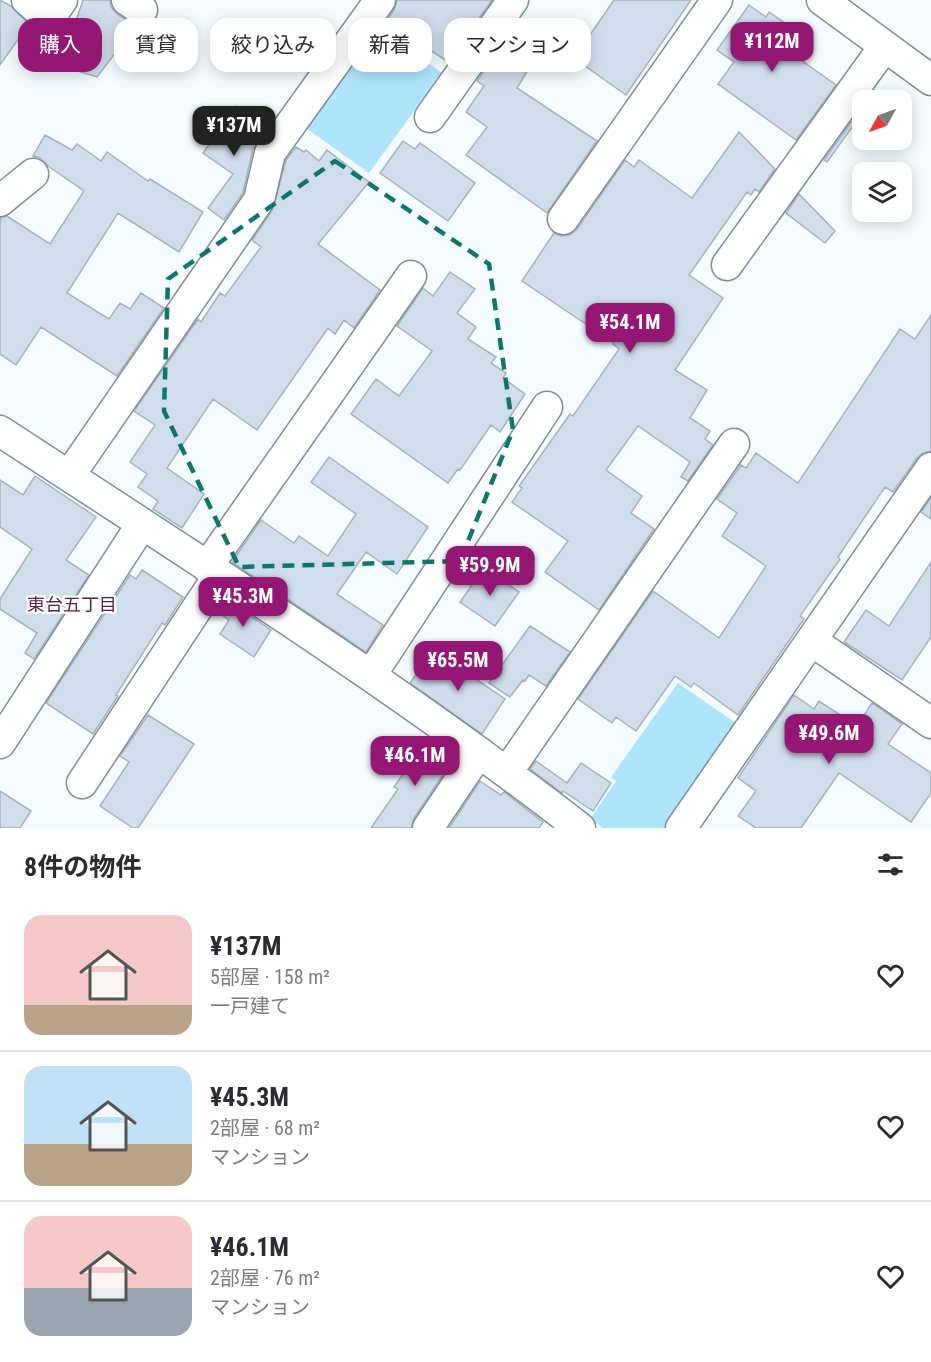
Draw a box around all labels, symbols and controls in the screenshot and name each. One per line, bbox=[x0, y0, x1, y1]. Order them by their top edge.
chip: 購入 bbox=[18, 18, 102, 72]
chip: 賃貸 bbox=[114, 18, 198, 72]
chip: 絞り込み bbox=[210, 18, 336, 72]
chip: 新着 bbox=[348, 18, 432, 72]
chip: マンション bbox=[444, 18, 591, 72]
pin: ¥112M bbox=[730, 22, 814, 73]
text: ¥112M bbox=[745, 29, 800, 53]
north arrow bbox=[852, 90, 912, 150]
map controls bbox=[852, 90, 912, 222]
pin: ¥137M bbox=[192, 106, 276, 157]
text: ¥137M bbox=[207, 113, 262, 137]
button: layers bbox=[852, 162, 912, 222]
pin: ¥54.1M bbox=[581, 303, 679, 354]
text: ¥54.1M bbox=[600, 310, 660, 334]
pin: ¥59.9M bbox=[441, 546, 539, 597]
text: ¥59.9M bbox=[460, 553, 520, 577]
pin: ¥45.3M bbox=[194, 577, 292, 628]
text: ¥45.3M bbox=[213, 584, 273, 608]
district label: 東台五丁目 bbox=[27, 594, 117, 615]
pin: ¥65.5M bbox=[409, 641, 507, 692]
text: ¥65.5M bbox=[428, 648, 488, 672]
pin: ¥49.6M bbox=[780, 714, 878, 765]
text: ¥49.6M bbox=[799, 721, 859, 745]
pin: ¥46.1M bbox=[366, 736, 464, 787]
text: ¥46.1M bbox=[385, 743, 445, 767]
icon: filters bbox=[874, 848, 907, 881]
text: 8件の物件 bbox=[24, 852, 141, 882]
text: ¥137M bbox=[210, 931, 282, 961]
icon: home bbox=[72, 939, 144, 1011]
icon: heart bbox=[874, 959, 907, 992]
text: 5部屋 · 158 m² bbox=[210, 965, 330, 989]
text: 一戸建て bbox=[210, 994, 290, 1018]
text: ¥45.3M bbox=[210, 1082, 289, 1112]
icon: home bbox=[72, 1090, 144, 1162]
icon: heart bbox=[874, 1110, 907, 1143]
text: 2部屋 · 68 m² bbox=[210, 1116, 320, 1140]
text: マンション bbox=[210, 1145, 310, 1169]
text: ¥46.1M bbox=[210, 1232, 289, 1262]
icon: home bbox=[72, 1240, 144, 1312]
icon: heart bbox=[874, 1260, 907, 1293]
text: 2部屋 · 76 m² bbox=[210, 1266, 320, 1290]
text: マンション bbox=[210, 1295, 310, 1319]

